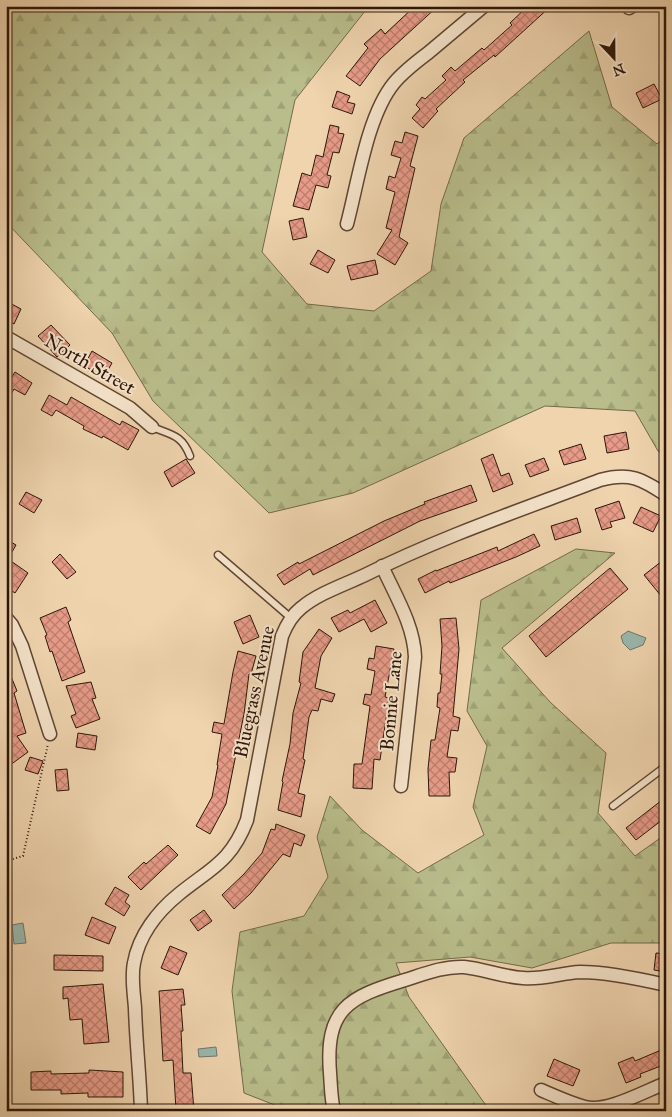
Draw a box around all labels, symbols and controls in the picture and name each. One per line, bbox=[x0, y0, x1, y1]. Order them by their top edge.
north arrow bbox=[590, 32, 640, 82]
text: N bbox=[610, 59, 627, 80]
street label: North Street bbox=[40, 329, 140, 399]
street label: Bluegrass Avenue bbox=[229, 624, 280, 760]
street label: Bonnie Lane bbox=[375, 650, 407, 752]

